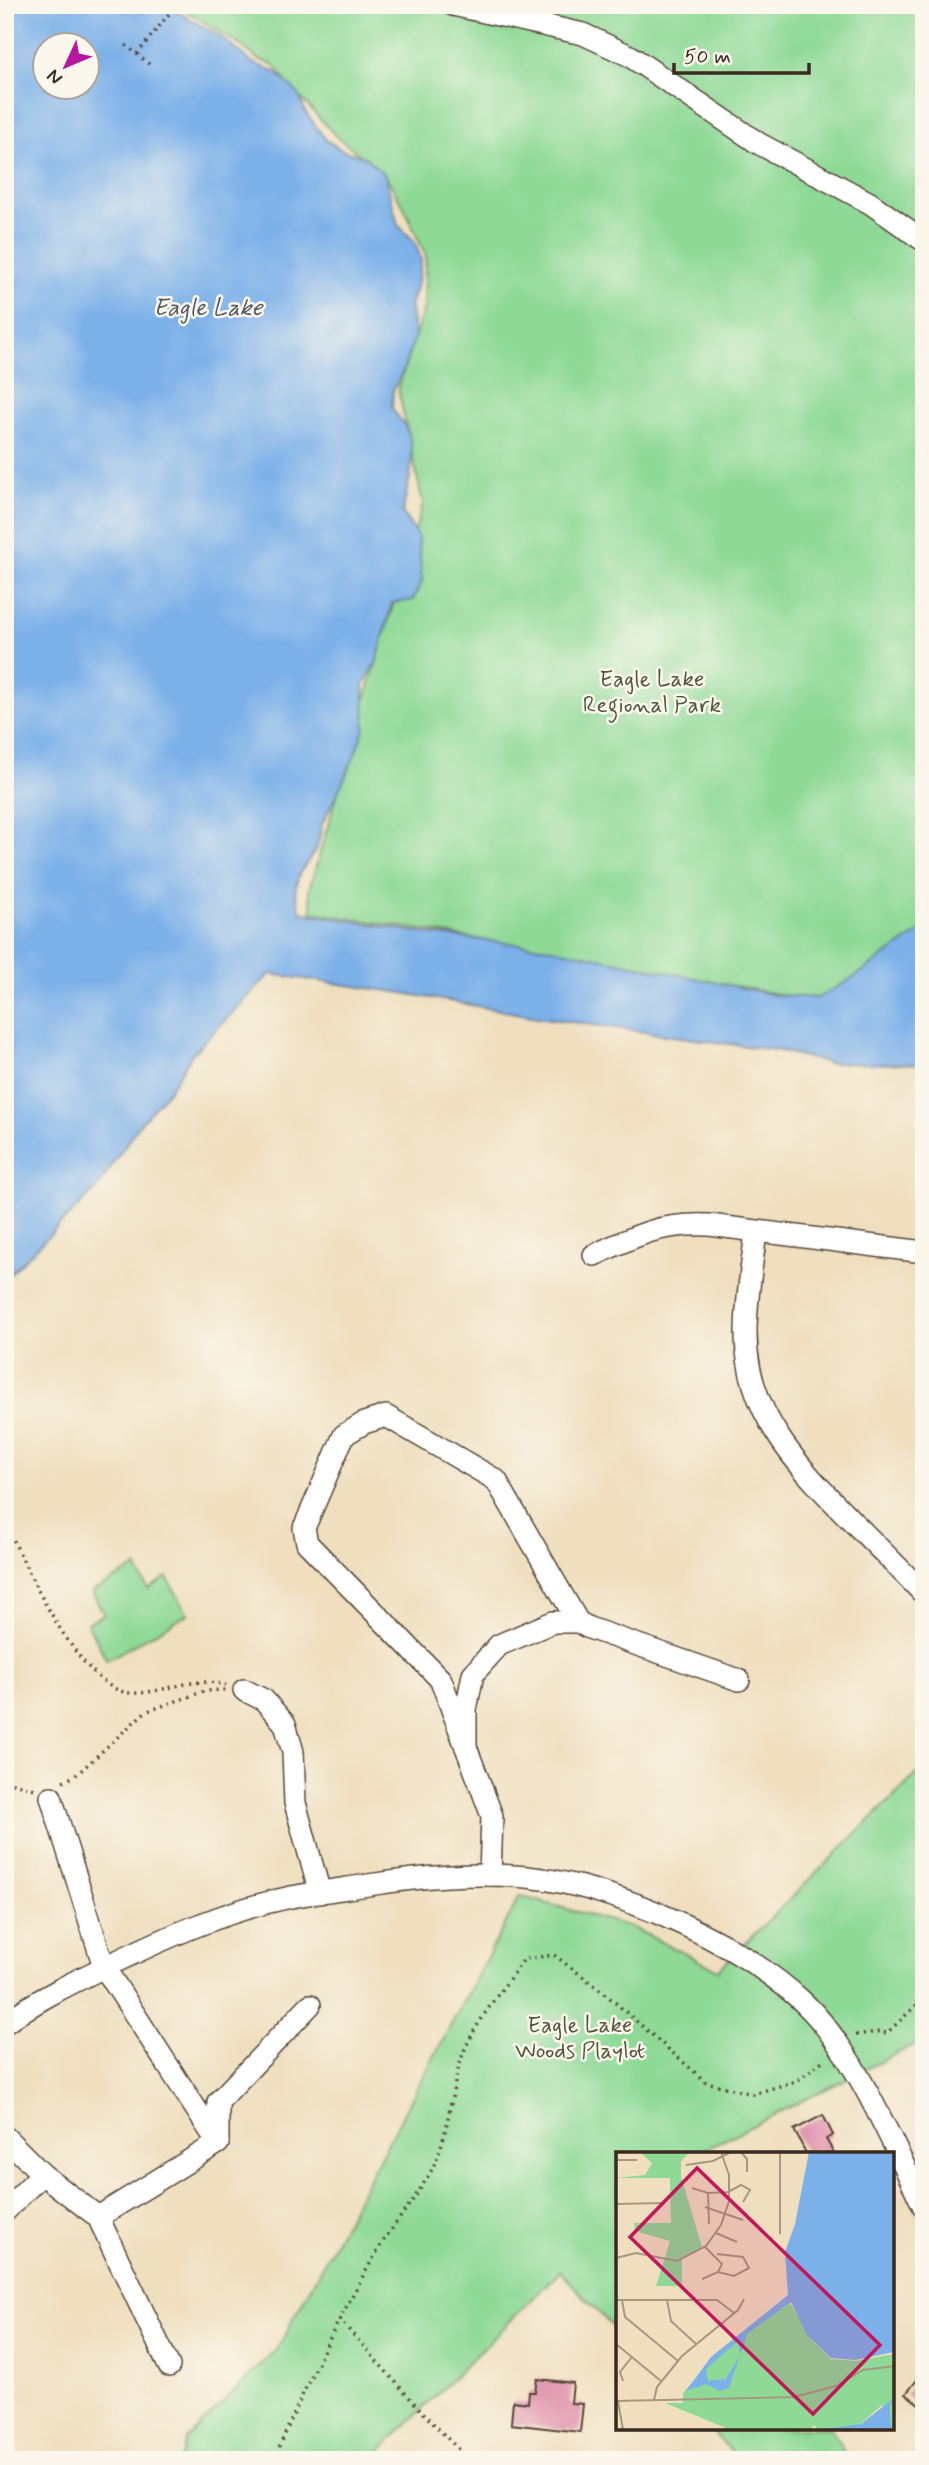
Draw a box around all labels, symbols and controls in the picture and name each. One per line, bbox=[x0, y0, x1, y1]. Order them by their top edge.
north arrow bbox=[32, 32, 102, 102]
scale bar bbox=[674, 32, 808, 76]
text: 50 m bbox=[684, 43, 731, 71]
text: N bbox=[41, 64, 68, 90]
water label: Eagle Lake bbox=[153, 293, 264, 324]
park label: Eagle Lake Regional Park bbox=[583, 665, 721, 723]
park label: Eagle Lake Woods Playlot bbox=[515, 2011, 645, 2067]
inset map bbox=[616, 2152, 894, 2430]

